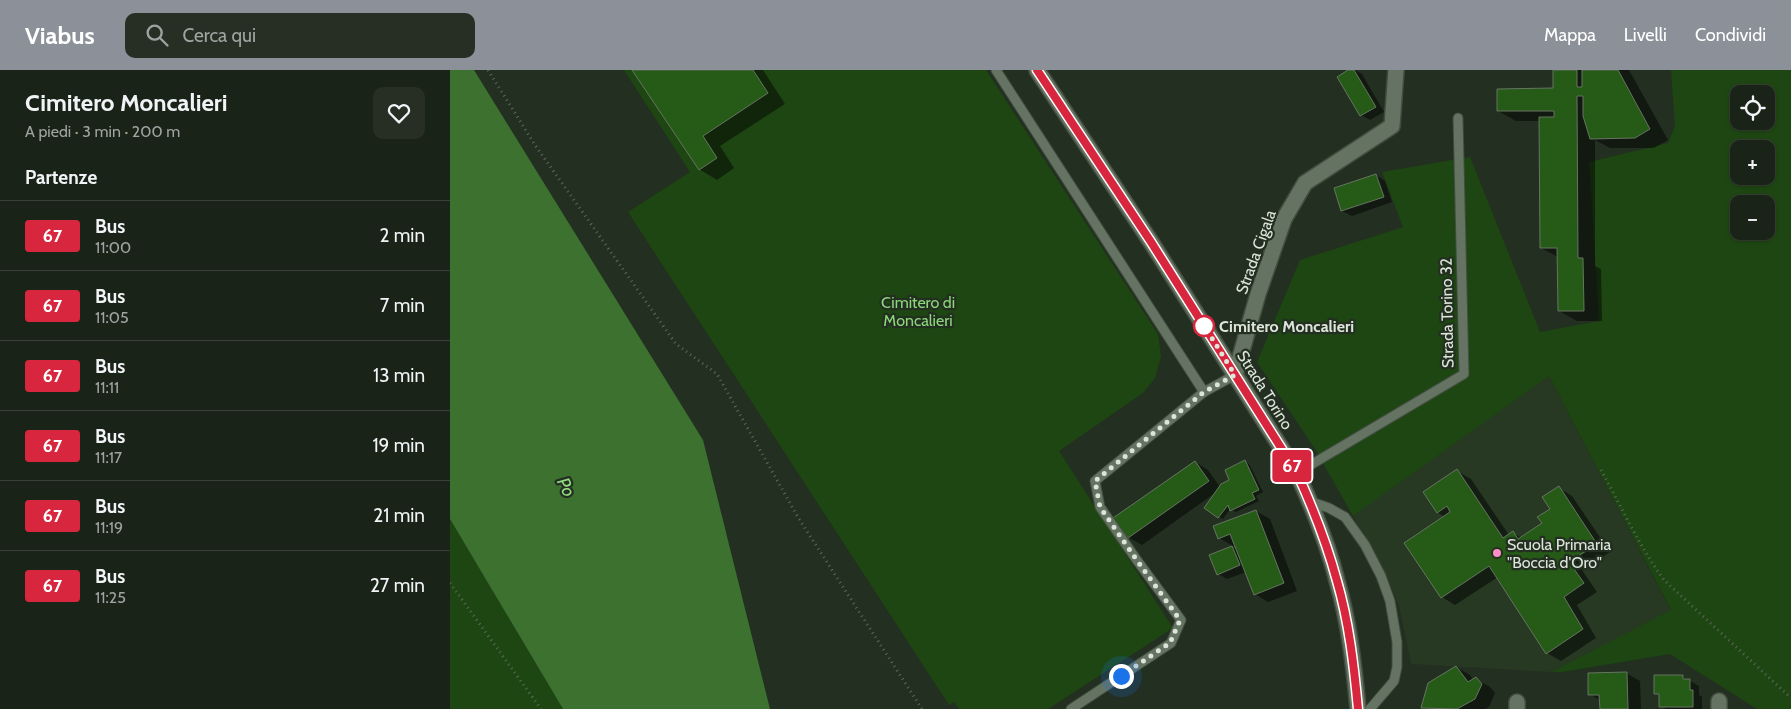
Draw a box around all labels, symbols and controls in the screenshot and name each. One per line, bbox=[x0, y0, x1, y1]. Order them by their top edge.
search box bbox=[125, 13, 475, 58]
text: Viabus bbox=[25, 21, 95, 50]
icon: search bbox=[143, 21, 171, 49]
text: Cerca qui bbox=[183, 24, 256, 47]
text: Mappa bbox=[1544, 24, 1596, 46]
text: Livelli bbox=[1624, 24, 1667, 46]
text: Condividi bbox=[1695, 24, 1766, 46]
map controls bbox=[1730, 85, 1775, 240]
button: locate bbox=[1730, 85, 1775, 130]
button: heart bbox=[373, 87, 425, 139]
text: Cimitero Moncalieri bbox=[25, 88, 228, 117]
text: A piedi · 3 min · 200 m bbox=[25, 122, 180, 141]
button: + bbox=[1730, 140, 1775, 185]
text: Partenze bbox=[25, 166, 97, 189]
button: − bbox=[1730, 195, 1775, 240]
street label: Strada Cigala bbox=[1232, 207, 1280, 297]
text: Bus bbox=[95, 215, 125, 238]
text: 2 min bbox=[379, 224, 425, 247]
text: 67 bbox=[43, 225, 62, 247]
text: 11:00 bbox=[95, 238, 131, 257]
street label: Strada Torino 32 bbox=[1437, 258, 1457, 368]
text: Bus bbox=[95, 285, 125, 308]
park label: Cimitero di Moncalieri bbox=[881, 293, 955, 330]
text: 7 min bbox=[380, 294, 425, 317]
text: 67 bbox=[43, 295, 62, 317]
text: 11:05 bbox=[95, 308, 129, 327]
marker: Cimitero Moncalieri bbox=[1193, 315, 1215, 337]
place label: Cimitero Moncalieri bbox=[1219, 317, 1354, 336]
street label: Strada Torino bbox=[1233, 347, 1297, 433]
text: Bus bbox=[95, 355, 125, 378]
text: 13 min bbox=[373, 364, 425, 387]
text: 67 bbox=[43, 365, 62, 387]
text: 11:11 bbox=[95, 378, 119, 397]
text: Bus bbox=[95, 425, 125, 448]
text: 19 min bbox=[372, 434, 425, 457]
text: 67 bbox=[43, 435, 62, 457]
text: 11:17 bbox=[95, 448, 122, 467]
line badge: 67 bbox=[1270, 450, 1314, 482]
text: 67 bbox=[1282, 455, 1302, 477]
water label: Po bbox=[552, 474, 580, 500]
text: Bus bbox=[95, 495, 125, 518]
text: 21 min bbox=[373, 504, 425, 527]
text: 67 bbox=[43, 505, 62, 527]
text: 11:19 bbox=[95, 518, 123, 537]
place label: Scuola Primaria "Boccia d'Oro" bbox=[1507, 535, 1611, 572]
marker: Scuola Primaria "Boccia d'Oro" bbox=[1491, 547, 1503, 559]
text: Bus bbox=[95, 565, 125, 588]
text: 27 min bbox=[370, 574, 425, 597]
text: 67 bbox=[43, 575, 62, 597]
text: 11:25 bbox=[95, 588, 126, 607]
your location bbox=[1109, 664, 1134, 689]

